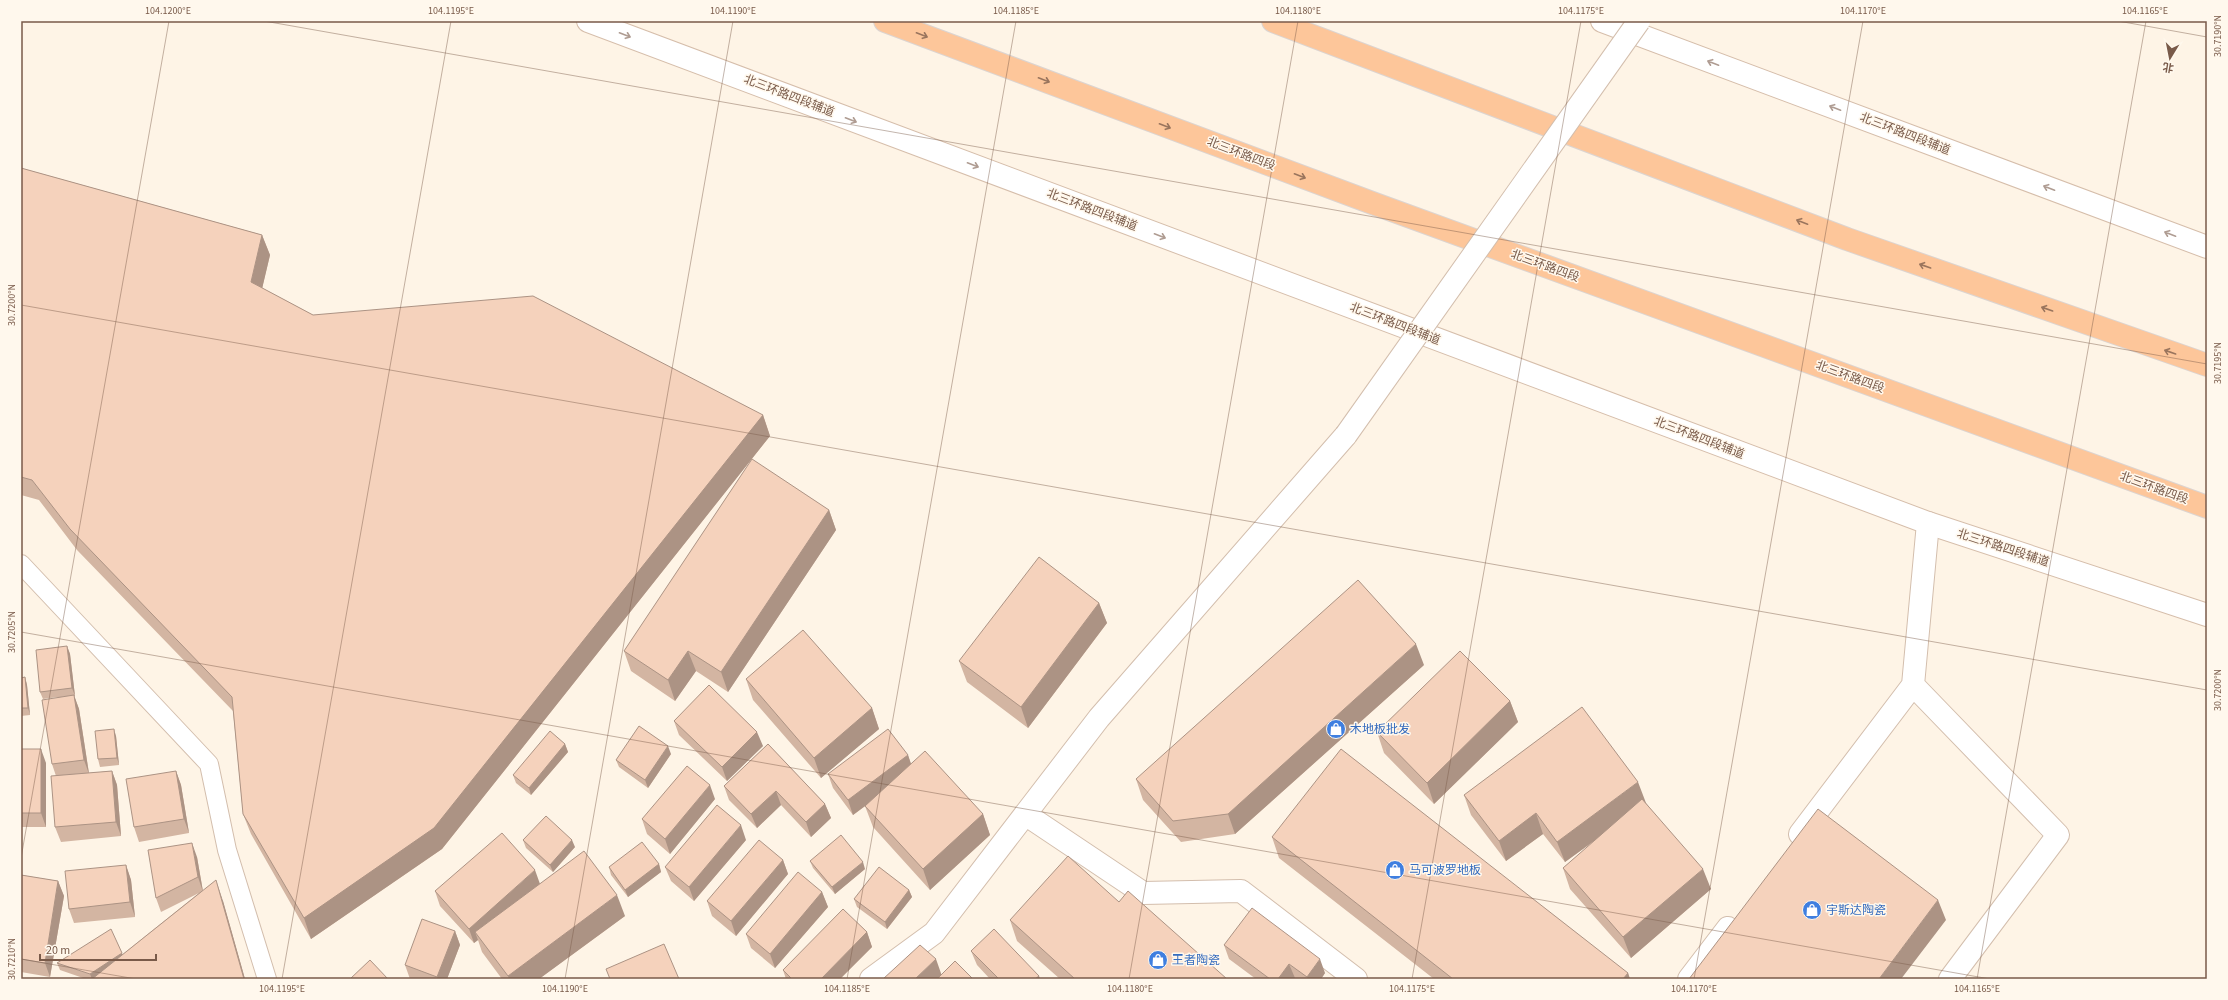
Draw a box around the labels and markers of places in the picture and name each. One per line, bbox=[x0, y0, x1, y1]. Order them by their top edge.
shop icon: 木地板批发 bbox=[1325, 718, 1347, 740]
place label: 木地板批发 bbox=[1350, 721, 1410, 738]
shop icon: 马可波罗地板 bbox=[1384, 859, 1406, 881]
place label: 马可波罗地板 bbox=[1409, 862, 1481, 879]
shop icon: 宇斯达陶瓷 bbox=[1801, 899, 1823, 921]
place label: 宇斯达陶瓷 bbox=[1826, 902, 1886, 919]
shop icon: 王者陶瓷 bbox=[1147, 949, 1169, 971]
place label: 王者陶瓷 bbox=[1172, 952, 1220, 969]

